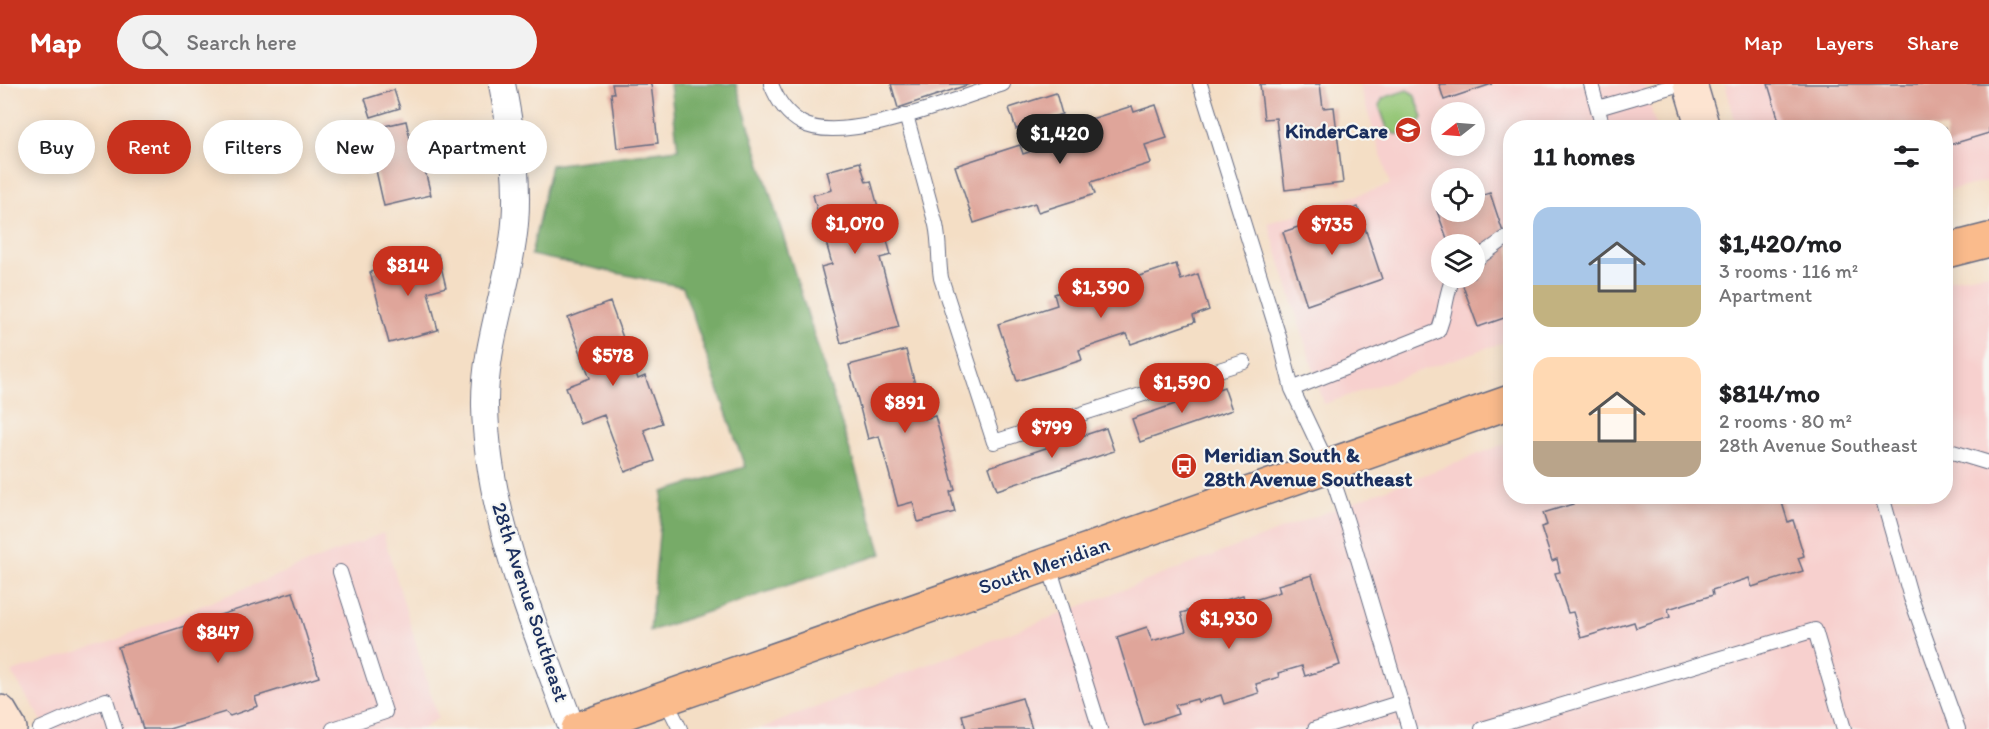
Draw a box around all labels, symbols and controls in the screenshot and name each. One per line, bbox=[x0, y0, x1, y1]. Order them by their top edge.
search box bbox=[117, 15, 537, 69]
text: Map bbox=[30, 25, 81, 59]
icon: search bbox=[138, 26, 171, 59]
text: Search here bbox=[186, 29, 297, 56]
text: Map bbox=[1744, 30, 1783, 55]
text: Layers bbox=[1816, 30, 1874, 55]
text: Share bbox=[1907, 30, 1959, 55]
north arrow bbox=[1431, 102, 1485, 156]
map controls bbox=[1431, 102, 1485, 288]
pin: $1,420 bbox=[1011, 114, 1109, 165]
school or university icon: KinderCare bbox=[1393, 115, 1423, 145]
place label: KinderCare bbox=[1285, 118, 1388, 143]
chip: Buy bbox=[18, 120, 95, 174]
chip: Rent bbox=[107, 120, 191, 174]
chip: Filters bbox=[203, 120, 303, 174]
chip: New bbox=[315, 120, 395, 174]
chip: Apartment bbox=[407, 120, 547, 174]
text: $1,420 bbox=[1030, 121, 1090, 145]
text: 11 homes bbox=[1533, 140, 1635, 172]
icon: filters bbox=[1890, 140, 1923, 173]
button: locate bbox=[1431, 168, 1485, 222]
pin: $1,070 bbox=[806, 204, 904, 255]
pin: $735 bbox=[1296, 205, 1368, 256]
text: $1,070 bbox=[826, 211, 884, 235]
text: $735 bbox=[1311, 212, 1353, 236]
text: $1,420/mo bbox=[1719, 227, 1842, 259]
icon: home bbox=[1581, 231, 1653, 303]
button: layers bbox=[1431, 234, 1485, 288]
pin: $814 bbox=[372, 246, 444, 297]
text: $814 bbox=[387, 253, 429, 277]
text: 3 rooms · 116 m² bbox=[1719, 259, 1858, 283]
pin: $1,390 bbox=[1052, 268, 1150, 319]
text: $1,390 bbox=[1072, 275, 1130, 299]
text: Apartment bbox=[1719, 283, 1812, 307]
pin: $578 bbox=[577, 336, 649, 387]
text: $578 bbox=[592, 343, 634, 367]
pin: $1,590 bbox=[1133, 363, 1231, 414]
text: $1,590 bbox=[1153, 370, 1211, 394]
text: $814/mo bbox=[1719, 377, 1820, 409]
icon: home bbox=[1581, 381, 1653, 453]
pin: $891 bbox=[869, 383, 941, 434]
text: $891 bbox=[885, 390, 925, 414]
pin: $799 bbox=[1016, 408, 1088, 459]
text: 2 rooms · 80 m² bbox=[1719, 409, 1852, 433]
text: $799 bbox=[1032, 415, 1072, 439]
text: 28th Avenue Southeast bbox=[1719, 433, 1917, 457]
place label: Meridian South & 28th Avenue Southeast bbox=[1204, 442, 1412, 491]
bus stop icon: Meridian South & 28th Avenue Southeast bbox=[1169, 451, 1199, 481]
street label: 28th Avenue Southeast bbox=[487, 499, 575, 705]
street label: South Meridian bbox=[975, 531, 1113, 599]
pin: $1,930 bbox=[1180, 599, 1278, 650]
text: $1,930 bbox=[1200, 606, 1258, 630]
pin: $847 bbox=[182, 613, 254, 664]
text: $847 bbox=[196, 620, 240, 644]

